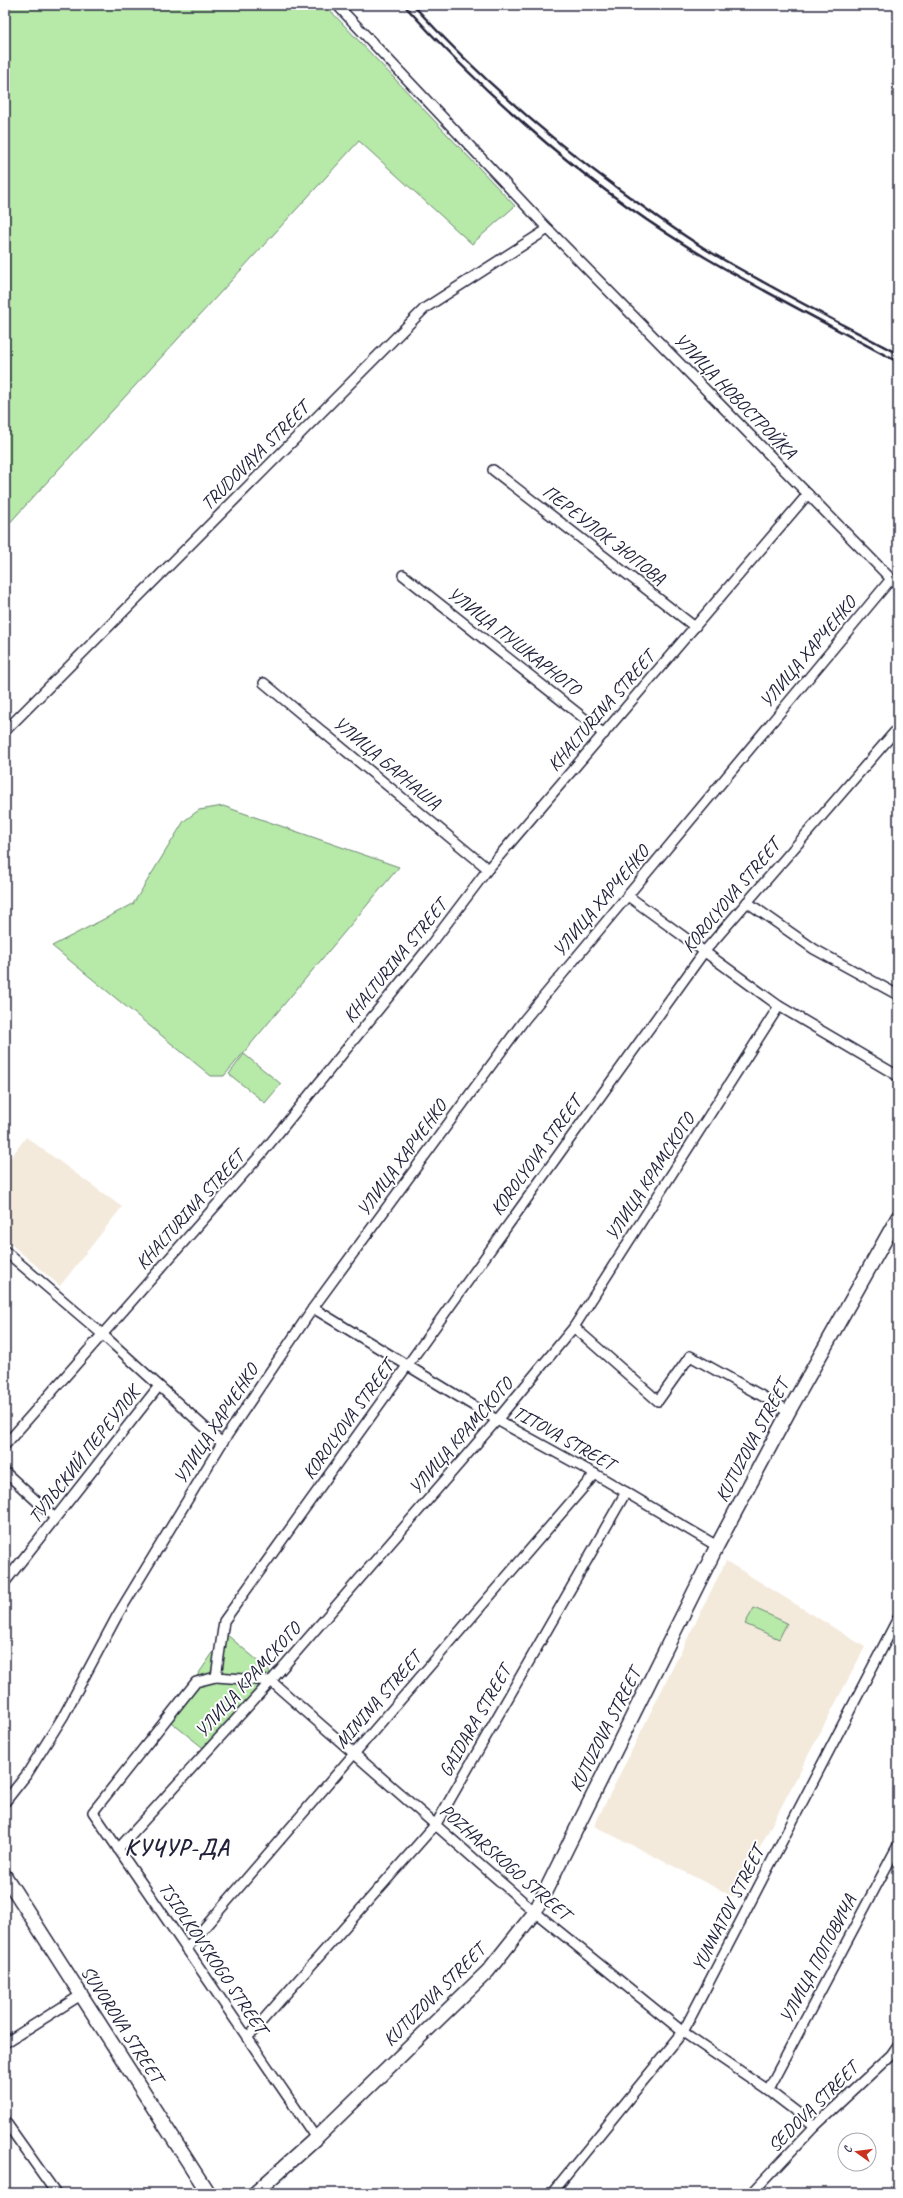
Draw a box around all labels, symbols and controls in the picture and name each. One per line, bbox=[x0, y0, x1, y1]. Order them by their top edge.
street label: УЛИЦА НОВОСТРОЙКА bbox=[669, 328, 802, 465]
street label: TRUDOVAYA STREET bbox=[196, 393, 318, 515]
street label: ПЕРЕУЛОК ЭЮПОВА bbox=[538, 480, 670, 591]
street label: УЛИЦА ПУШКАРНОГО bbox=[443, 582, 587, 702]
street label: УЛИЦА ХАРЧЕНКО bbox=[755, 590, 863, 713]
street label: KHALTURINA STREET bbox=[542, 643, 663, 776]
street label: УЛИЦА БАРНАША bbox=[328, 711, 446, 815]
street label: KOROLYOVA STREET bbox=[677, 830, 789, 958]
street label: УЛИЦА ХАРЧЕНКО bbox=[548, 839, 656, 962]
street label: KHALTURINA STREET bbox=[338, 891, 455, 1028]
street label: KOROLYOVA STREET bbox=[485, 1088, 590, 1220]
street label: УЛИЦА ХАРЧЕНКО bbox=[352, 1093, 454, 1221]
street label: УЛИЦА КРАМСКОГО bbox=[600, 1107, 701, 1245]
street label: KHALTURINA STREET bbox=[130, 1142, 253, 1274]
street label: KOROLYOVA STREET bbox=[297, 1352, 402, 1484]
street label: УЛИЦА ХАРЧЕНКО bbox=[168, 1358, 265, 1488]
street label: УЛИЦА КРАМСКОГО bbox=[404, 1371, 520, 1499]
street label: KUTUZOVA STREET bbox=[710, 1371, 797, 1506]
street label: ТУЛЬСКИЙ ПЕРЕУЛОК bbox=[23, 1379, 147, 1528]
street label: TITOVA STREET bbox=[509, 1400, 623, 1478]
street label: УЛИЦА КРАМСКОГО bbox=[190, 1615, 308, 1743]
street label: MININA STREET bbox=[329, 1643, 429, 1753]
street label: GAIDARA STREET bbox=[433, 1657, 519, 1781]
street label: KUTUZOVA STREET bbox=[564, 1660, 649, 1795]
street label: POZHARSKOGO STREET bbox=[435, 1799, 579, 1929]
district label: КУЧУР-ДА bbox=[125, 1833, 231, 1862]
street label: YUNNATOV STREET bbox=[686, 1838, 772, 1976]
street label: TSIOLKOVSKOGO STREET bbox=[153, 1878, 276, 2043]
street label: УЛИЦА ПОПОВИЧА bbox=[774, 1890, 862, 2027]
street label: KUTUZOVA STREET bbox=[378, 1935, 494, 2051]
street label: SUVOROVA STREET bbox=[75, 1961, 171, 2091]
street label: SEDOVA STREET bbox=[763, 2054, 866, 2157]
north arrow bbox=[837, 2132, 877, 2172]
text: С bbox=[840, 2144, 855, 2154]

